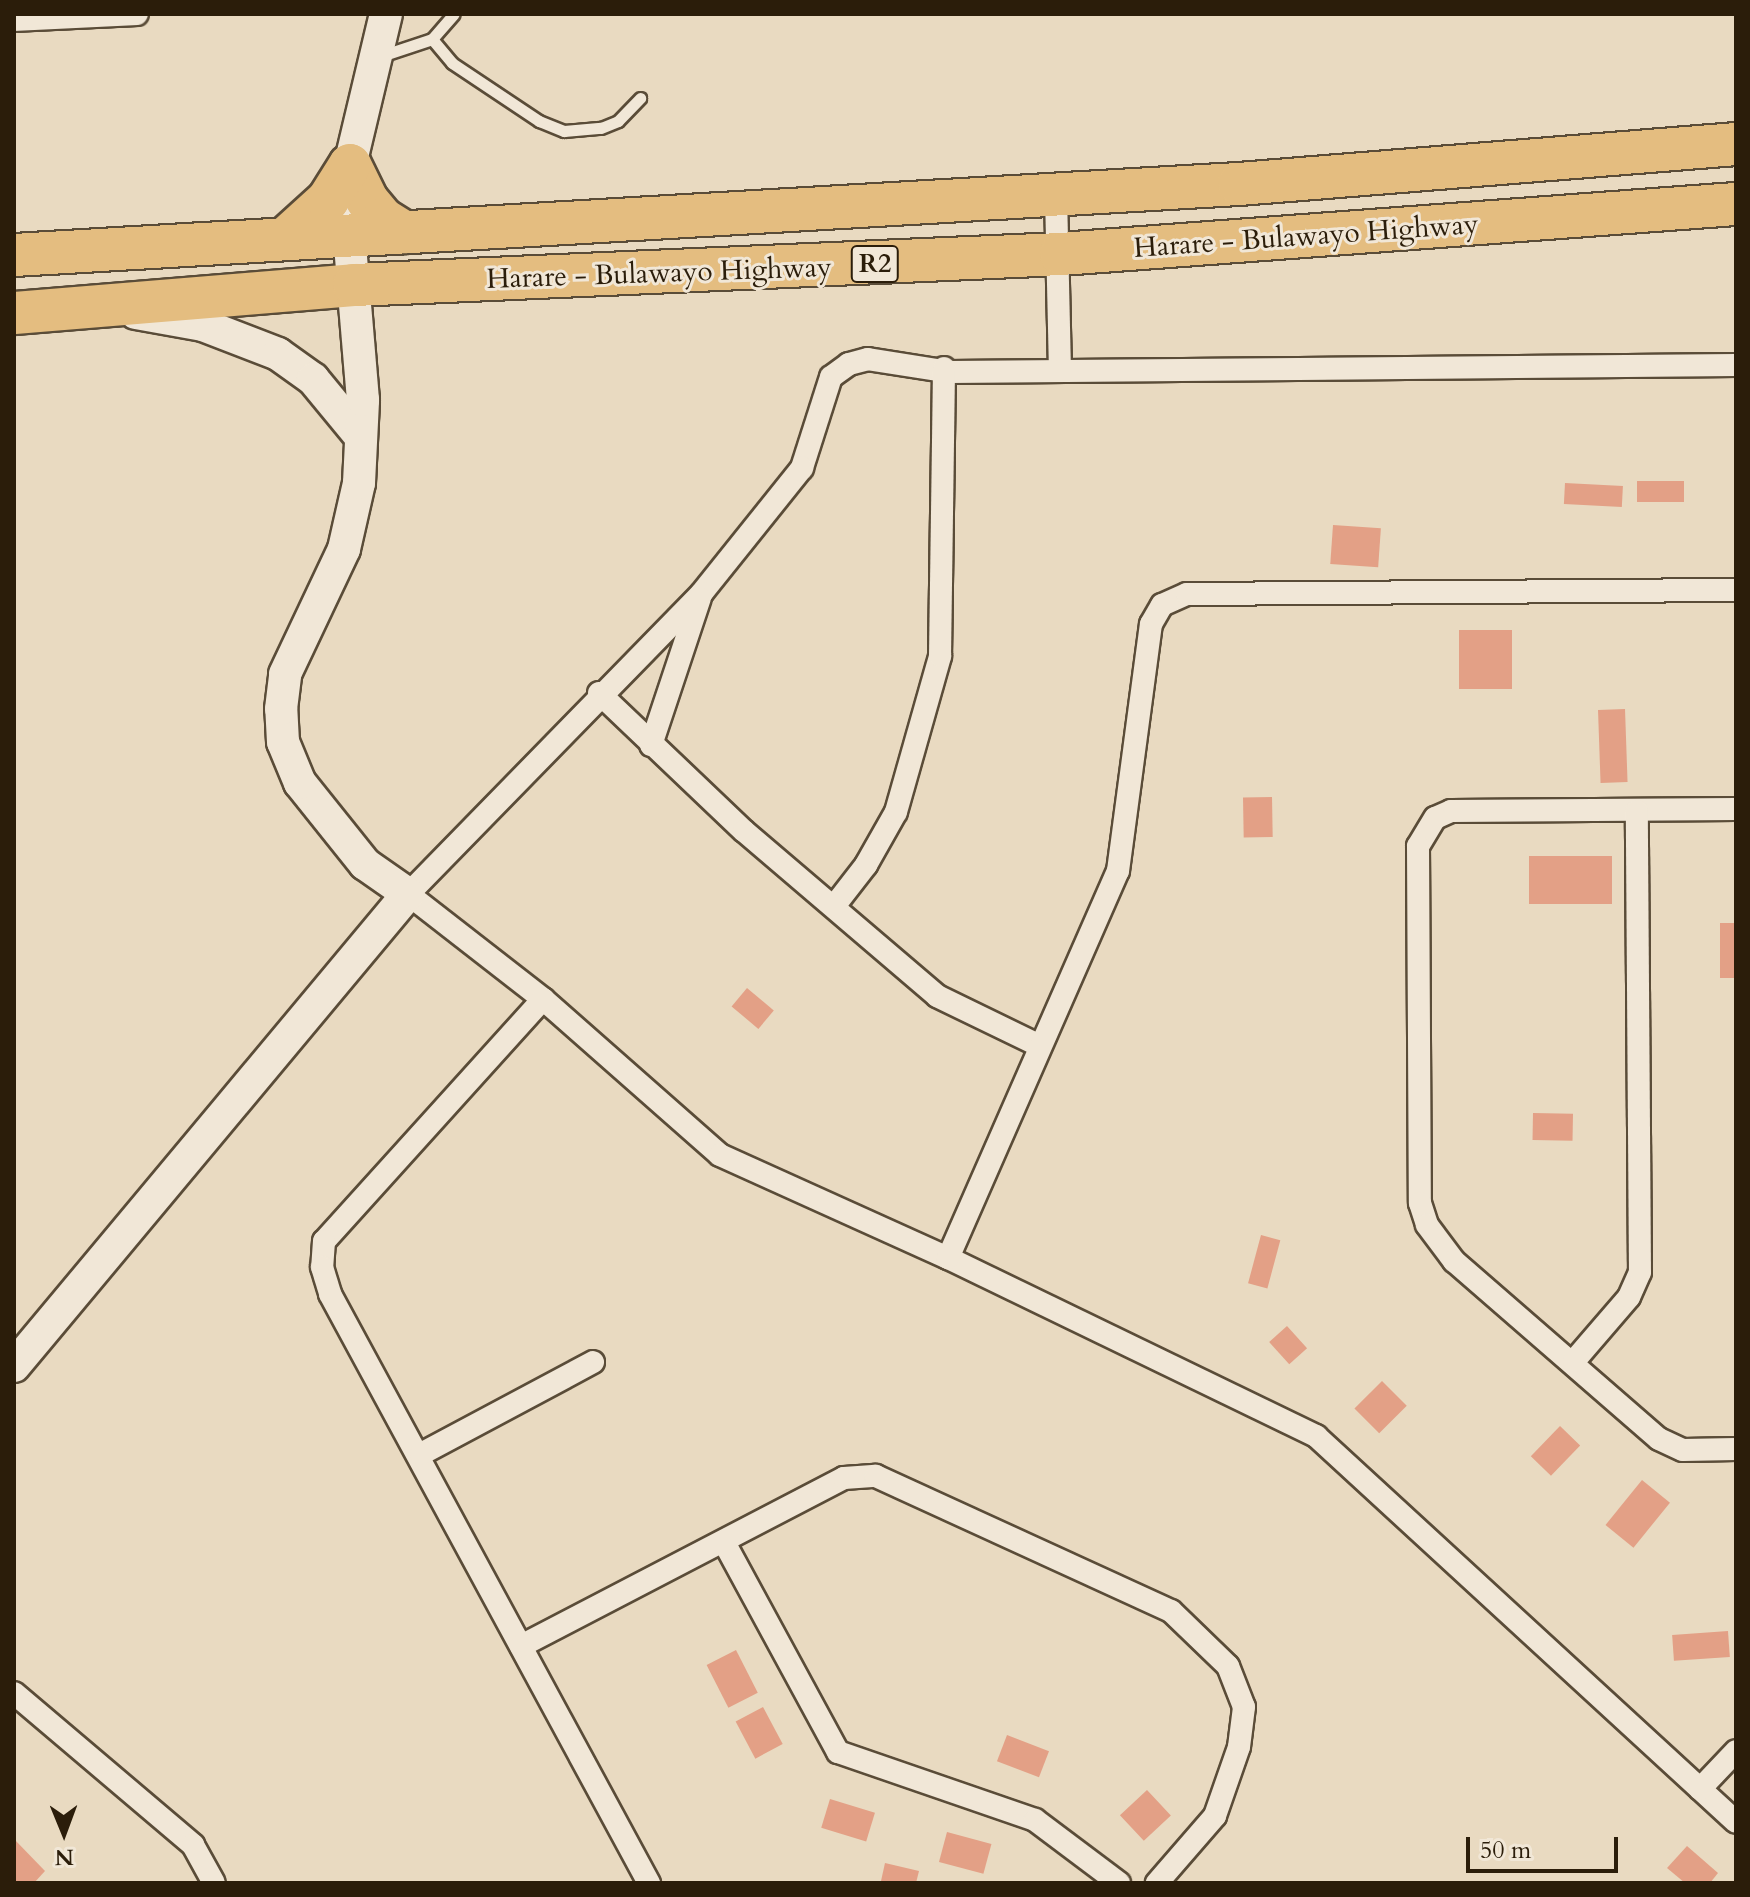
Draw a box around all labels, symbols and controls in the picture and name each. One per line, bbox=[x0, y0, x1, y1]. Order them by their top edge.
street label: Harare - Bulawayo Highway bbox=[1132, 207, 1480, 265]
road number: R2 bbox=[849, 242, 901, 286]
street label: Harare - Bulawayo Highway bbox=[486, 250, 832, 296]
north arrow bbox=[24, 1793, 104, 1873]
scale bar bbox=[1470, 1821, 1622, 1871]
text: 50 m bbox=[1480, 1834, 1531, 1867]
text: N bbox=[55, 1842, 74, 1872]

